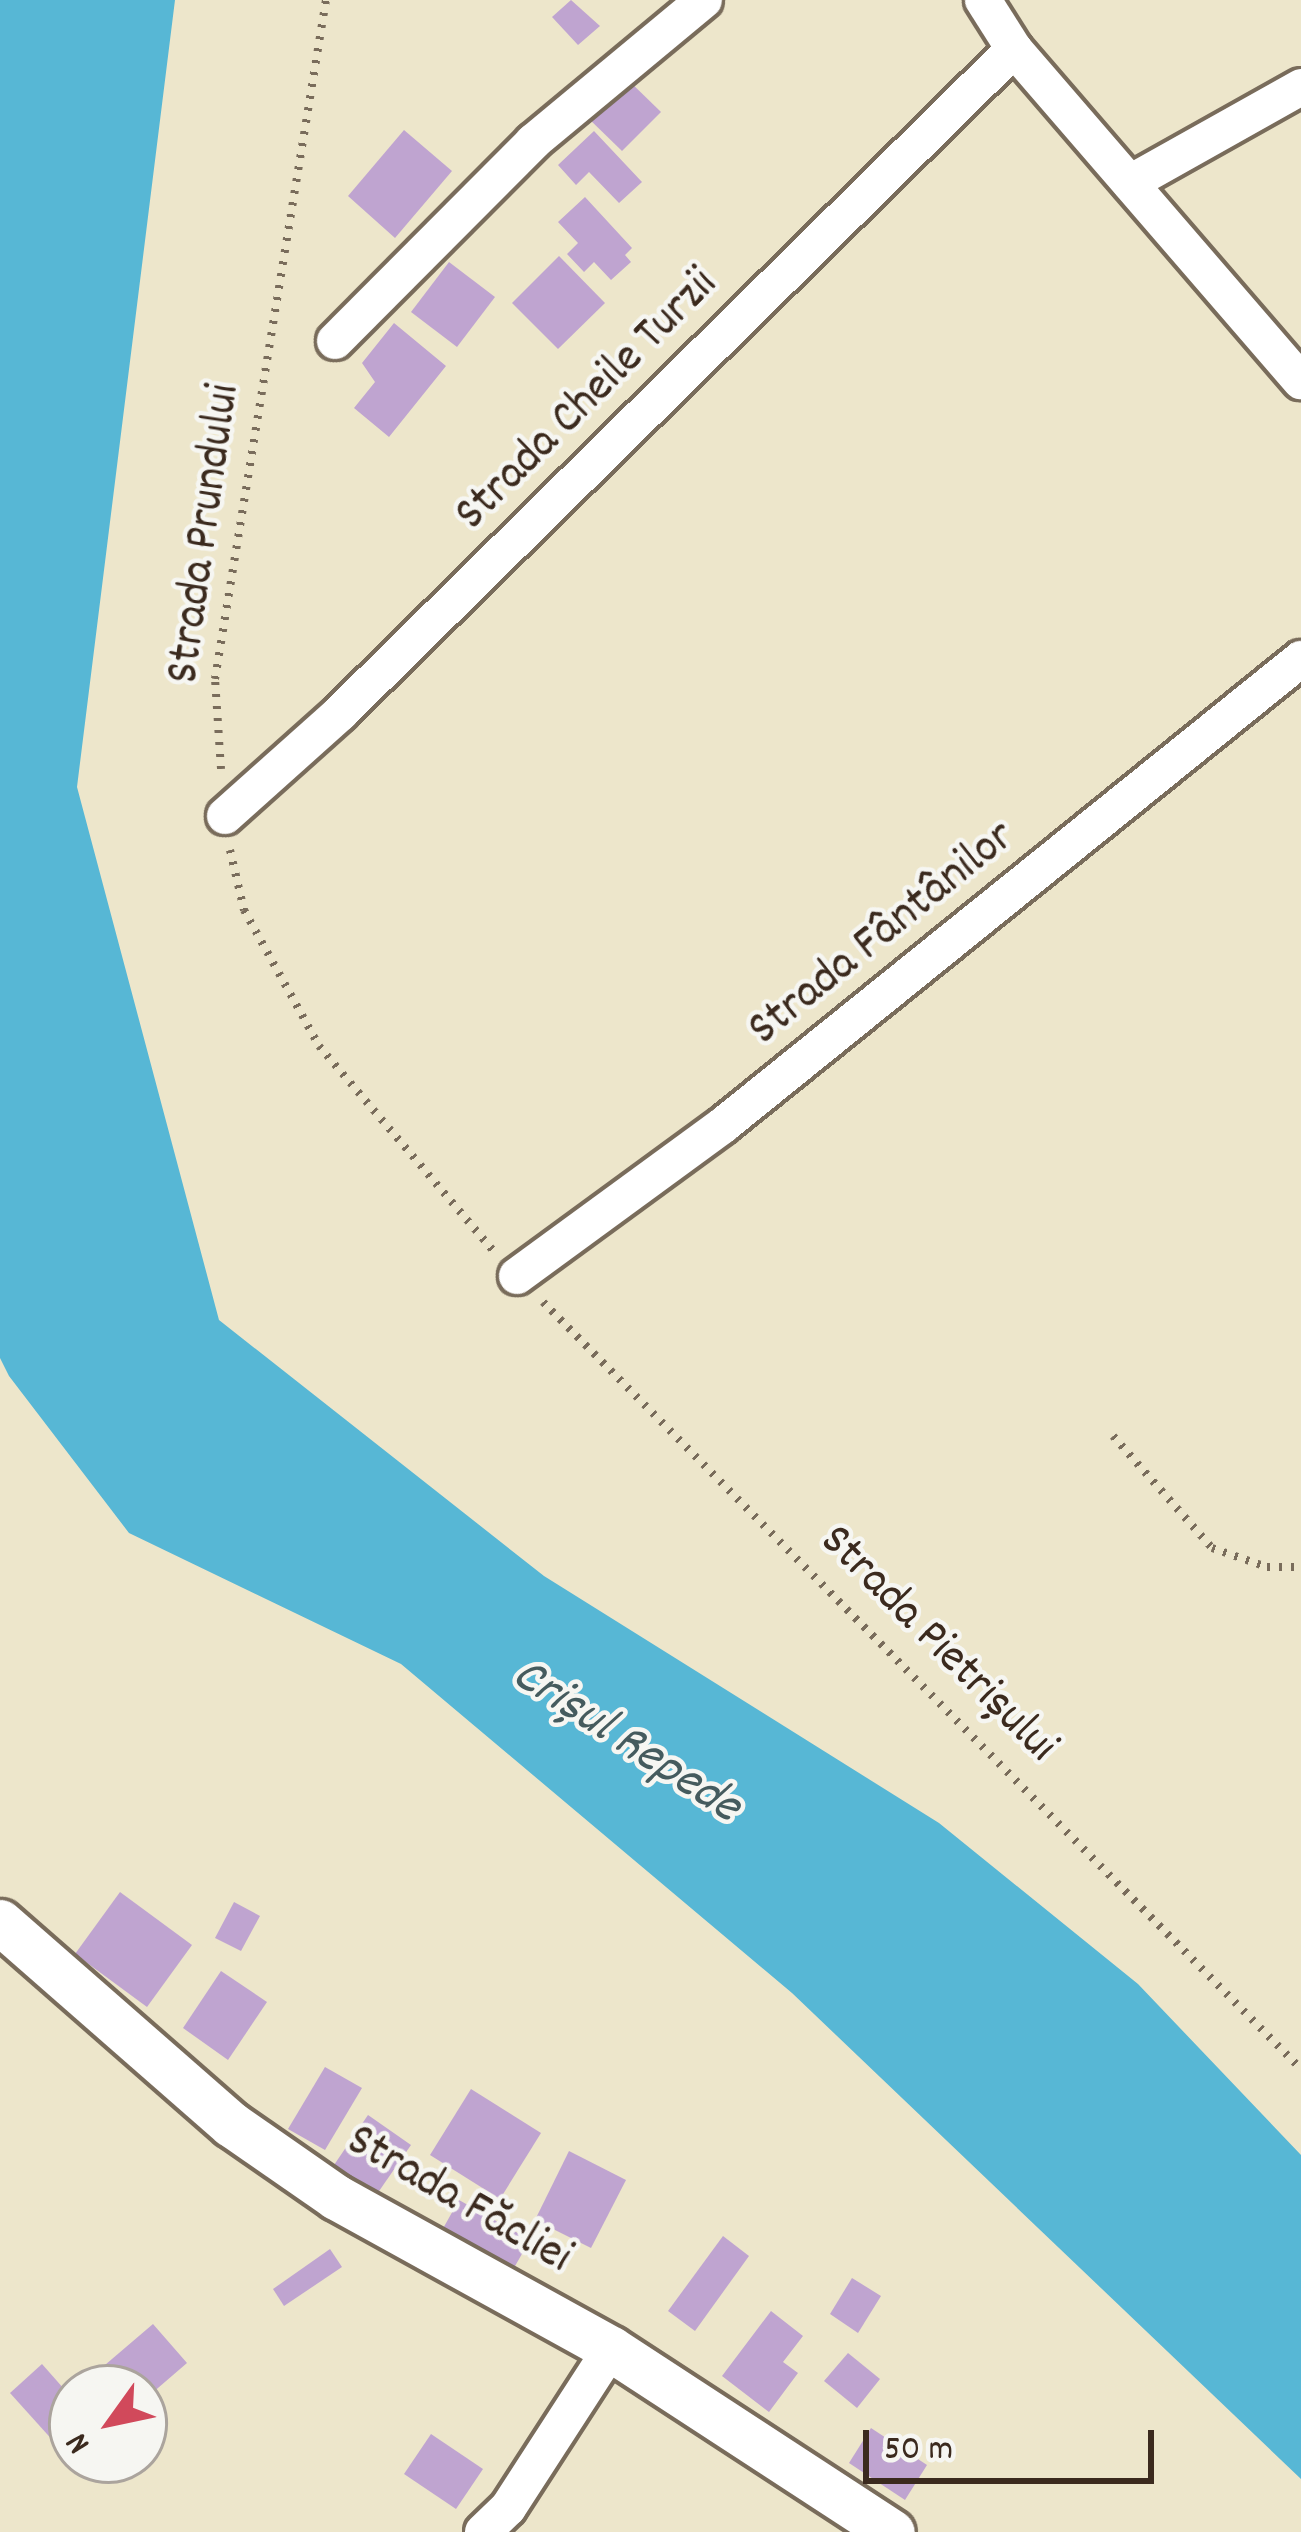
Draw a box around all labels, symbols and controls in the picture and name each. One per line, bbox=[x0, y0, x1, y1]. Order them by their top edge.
street label: Strada Cheile Turzii bbox=[445, 258, 731, 544]
street label: Strada Prundului bbox=[156, 381, 256, 687]
street label: Strada Fântânilor bbox=[738, 810, 1028, 1060]
street label: Strada Pietrișului bbox=[806, 1514, 1068, 1776]
water label: Crișul Repede bbox=[499, 1646, 751, 1840]
street label: Strada Făcliei bbox=[335, 2114, 581, 2288]
north arrow bbox=[48, 2364, 168, 2484]
scale bar bbox=[869, 2406, 1160, 2480]
text: N bbox=[56, 2423, 104, 2462]
text: 50 m bbox=[884, 2425, 953, 2477]

